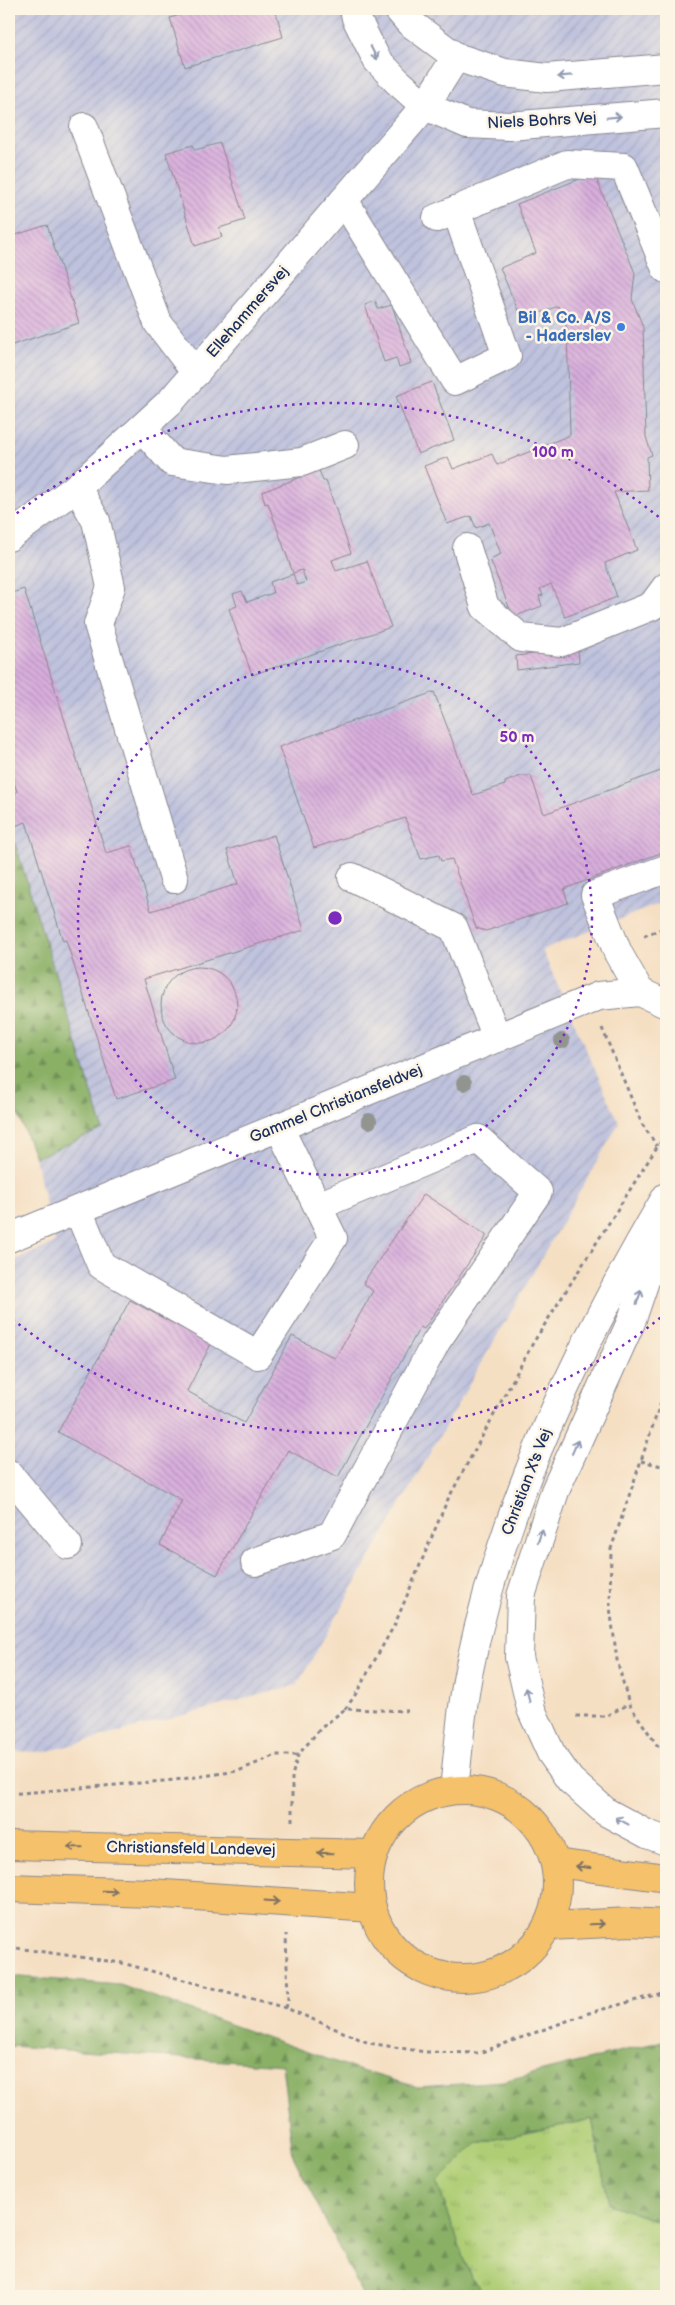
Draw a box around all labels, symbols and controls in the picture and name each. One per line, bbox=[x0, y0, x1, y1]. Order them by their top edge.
one-way arrow bbox=[370, 45, 379, 60]
one-way arrow bbox=[558, 72, 574, 81]
street label: Niels Bohrs Vej bbox=[487, 109, 597, 133]
one-way arrow bbox=[606, 112, 622, 122]
street label: Ellehammersvej bbox=[203, 262, 293, 362]
place label: Bil & Co. A/S - Haderslev bbox=[518, 309, 611, 346]
marker: Bil & Co. A/S - Haderslev bbox=[615, 321, 627, 333]
text: 100 m bbox=[532, 443, 574, 462]
text: 50 m bbox=[500, 728, 535, 747]
centre of rings bbox=[326, 909, 344, 927]
street label: Gammel Christiansfeldvej bbox=[247, 1061, 425, 1147]
one-way arrow bbox=[635, 1290, 644, 1306]
street label: Christian X's Vej bbox=[498, 1426, 556, 1538]
one-way arrow bbox=[570, 1439, 580, 1454]
one-way arrow bbox=[536, 1529, 546, 1545]
one-way arrow bbox=[523, 1687, 532, 1703]
one-way arrow bbox=[615, 1816, 630, 1825]
street label: Christiansfeld Landevej bbox=[106, 1838, 276, 1860]
one-way arrow bbox=[67, 1842, 83, 1851]
one-way arrow bbox=[317, 1848, 333, 1858]
one-way arrow bbox=[576, 1862, 592, 1872]
one-way arrow bbox=[102, 1887, 118, 1896]
one-way arrow bbox=[264, 1897, 280, 1906]
one-way arrow bbox=[589, 1919, 605, 1928]

